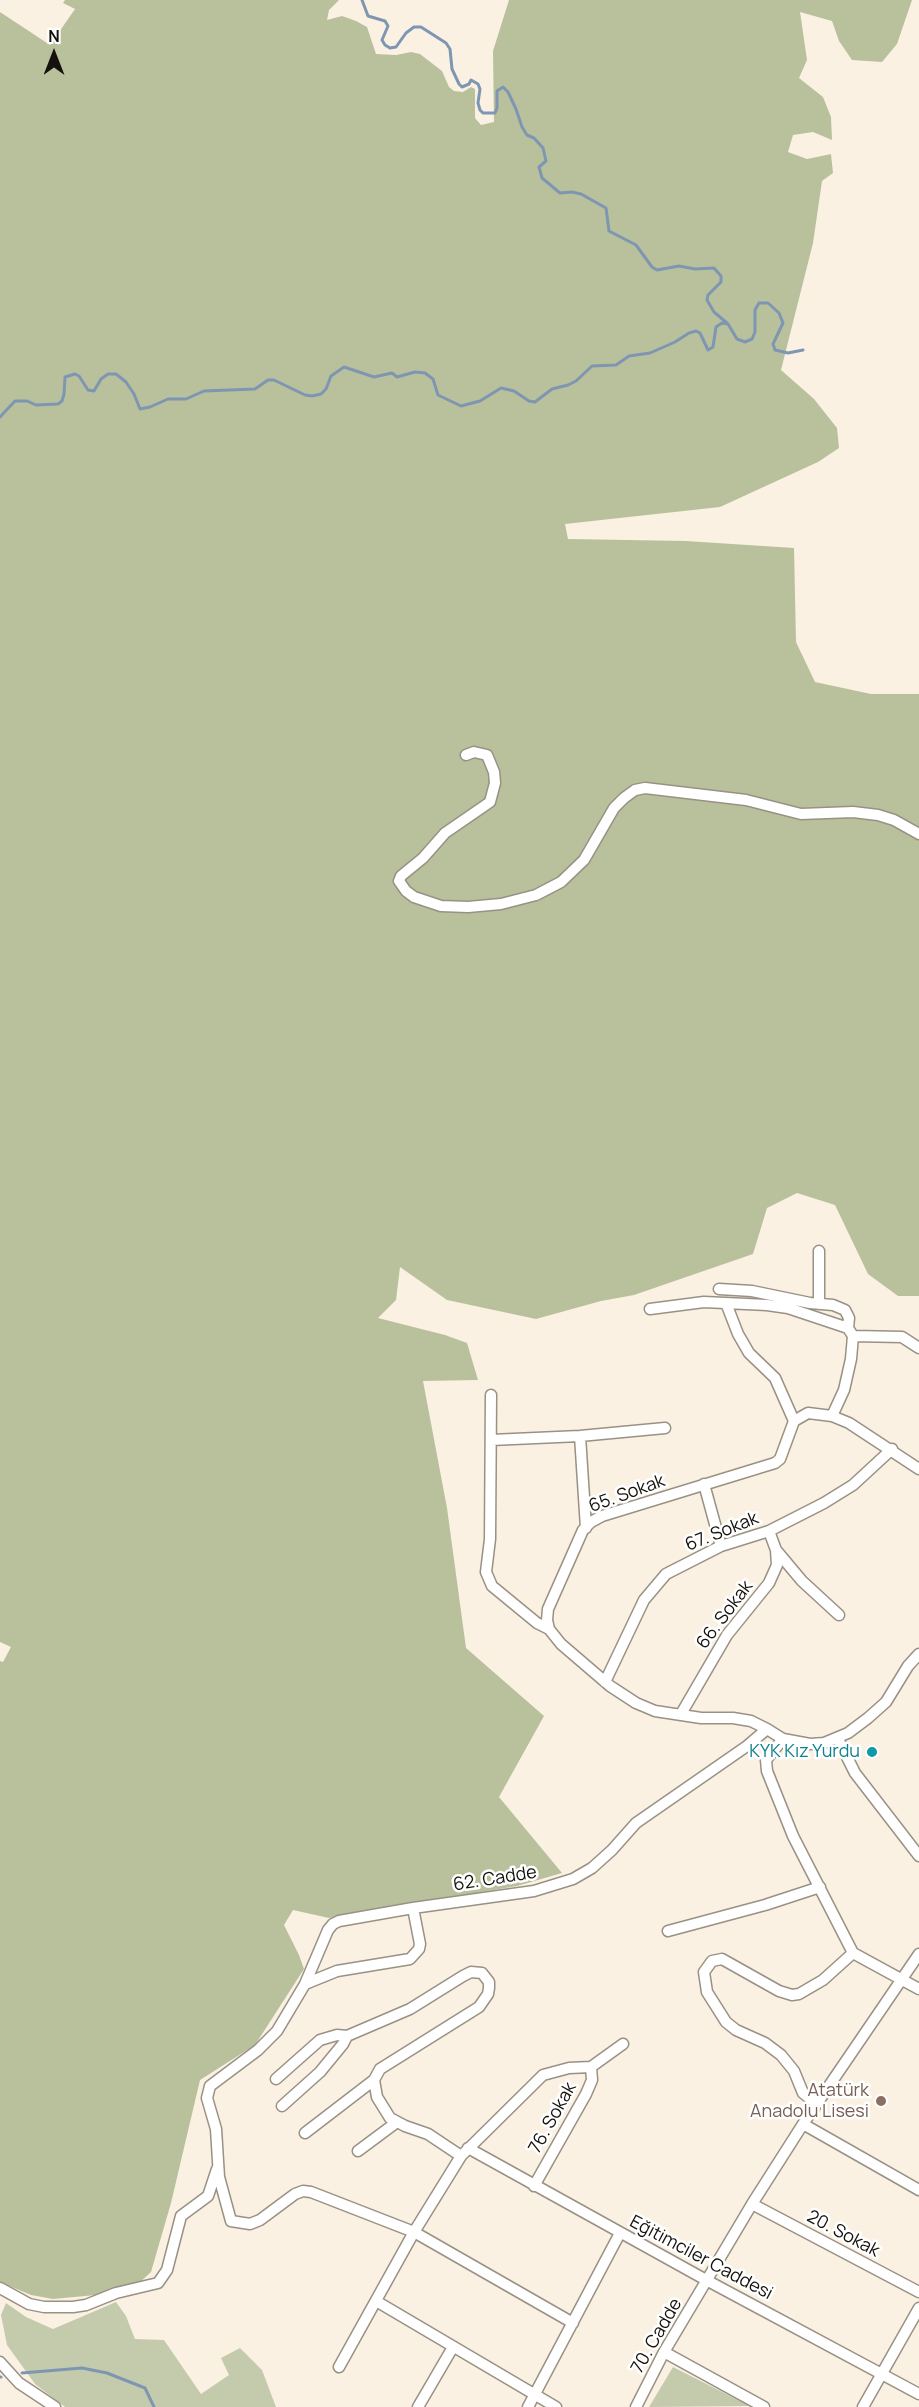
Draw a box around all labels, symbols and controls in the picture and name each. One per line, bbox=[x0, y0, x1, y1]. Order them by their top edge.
north arrow bbox=[24, 24, 84, 84]
text: N bbox=[48, 25, 60, 47]
street label: 65. Sokak bbox=[586, 1470, 668, 1518]
street label: 67. Sokak bbox=[682, 1508, 762, 1556]
street label: 66. Sokak bbox=[692, 1577, 758, 1653]
place label: KYK Kız Yurdu bbox=[749, 1741, 860, 1763]
marker: KYK Kız Yurdu bbox=[865, 1745, 879, 1759]
street label: 62. Cadde bbox=[452, 1862, 538, 1896]
street label: 76. Sokak bbox=[525, 2079, 581, 2157]
place label: Atatürk Anadolu Lisesi bbox=[750, 2080, 869, 2122]
marker: Atatürk Anadolu Lisesi bbox=[874, 2094, 888, 2108]
street label: 20. Sokak bbox=[803, 2206, 883, 2262]
street label: Eğitimciler Caddesi bbox=[626, 2211, 776, 2305]
street label: 70. Cadde bbox=[627, 2295, 687, 2377]

